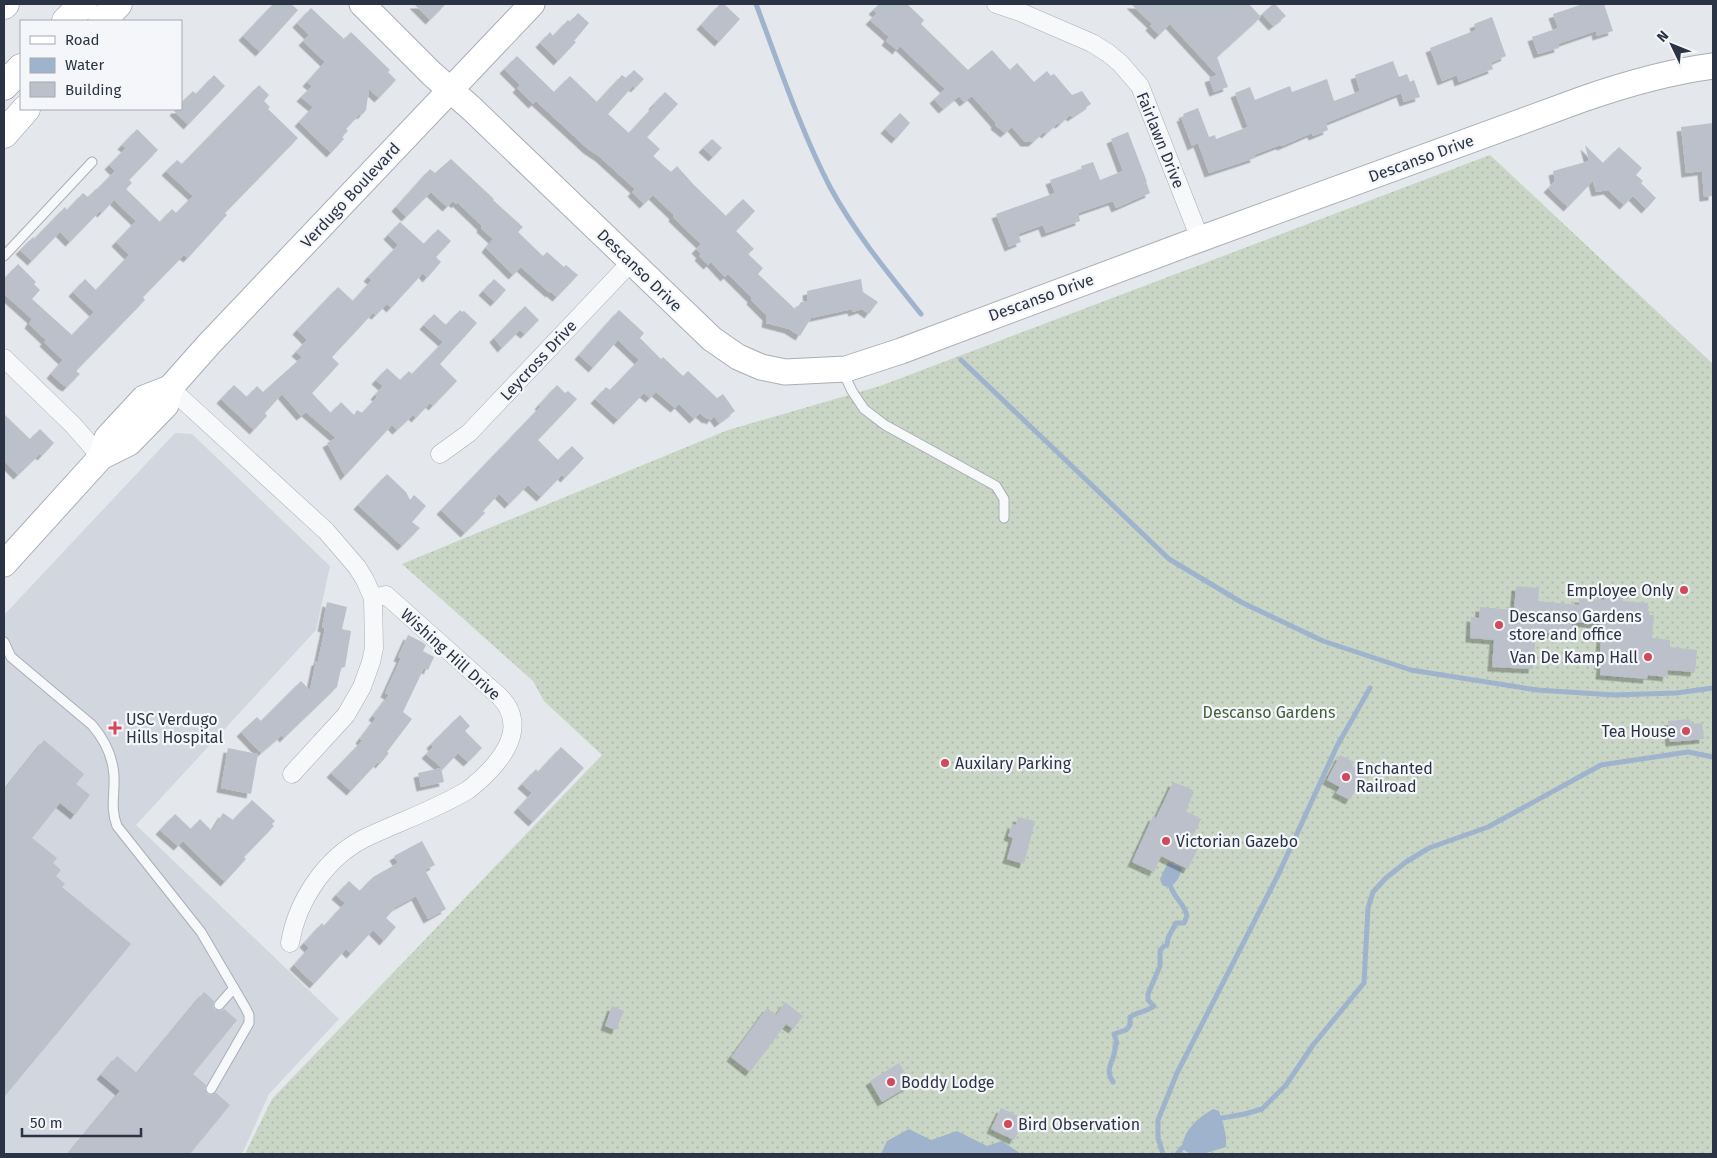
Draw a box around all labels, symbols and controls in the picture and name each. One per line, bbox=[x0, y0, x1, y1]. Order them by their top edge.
legend bbox=[20, 20, 182, 110]
north arrow bbox=[1647, 20, 1697, 70]
text: N bbox=[1653, 27, 1672, 46]
text: Road bbox=[65, 31, 100, 49]
text: Water bbox=[65, 56, 104, 74]
text: Building bbox=[65, 81, 121, 99]
street label: Fairlawn Drive bbox=[1133, 89, 1188, 191]
street label: Descanso Drive bbox=[1366, 131, 1476, 186]
street label: Verdugo Boulevard bbox=[297, 139, 404, 252]
street label: Descanso Drive bbox=[593, 225, 686, 316]
street label: Descanso Drive bbox=[986, 270, 1096, 325]
street label: Leycross Drive bbox=[496, 316, 581, 405]
place label: Employee Only bbox=[1566, 581, 1674, 600]
marker: Employee Only bbox=[1678, 584, 1690, 596]
street label: Wishing Hill Drive bbox=[397, 605, 504, 704]
place label: Descanso Gardens store and office bbox=[1509, 607, 1642, 644]
marker: Descanso Gardens store and office bbox=[1493, 619, 1505, 631]
place label: Van De Kamp Hall bbox=[1510, 648, 1638, 667]
marker: Van De Kamp Hall bbox=[1642, 651, 1654, 663]
park label: Descanso Gardens bbox=[1203, 703, 1335, 722]
place label: USC Verdugo Hills Hospital bbox=[126, 710, 223, 747]
marker: USC Verdugo Hills Hospital bbox=[108, 721, 122, 735]
place label: Tea House bbox=[1601, 722, 1676, 741]
marker: Tea House bbox=[1680, 725, 1692, 737]
place label: Auxilary Parking bbox=[955, 754, 1072, 773]
marker: Auxilary Parking bbox=[939, 757, 951, 769]
place label: Enchanted Railroad bbox=[1356, 759, 1433, 796]
marker: Enchanted Railroad bbox=[1340, 771, 1352, 783]
place label: Victorian Gazebo bbox=[1176, 832, 1298, 851]
marker: Victorian Gazebo bbox=[1160, 835, 1172, 847]
place label: Boddy Lodge bbox=[901, 1073, 995, 1092]
marker: Boddy Lodge bbox=[885, 1076, 897, 1088]
scale bar bbox=[22, 1106, 141, 1138]
text: 50 m bbox=[30, 1114, 63, 1132]
place label: Bird Observation bbox=[1018, 1115, 1140, 1134]
marker: Bird Observation bbox=[1002, 1118, 1014, 1130]

